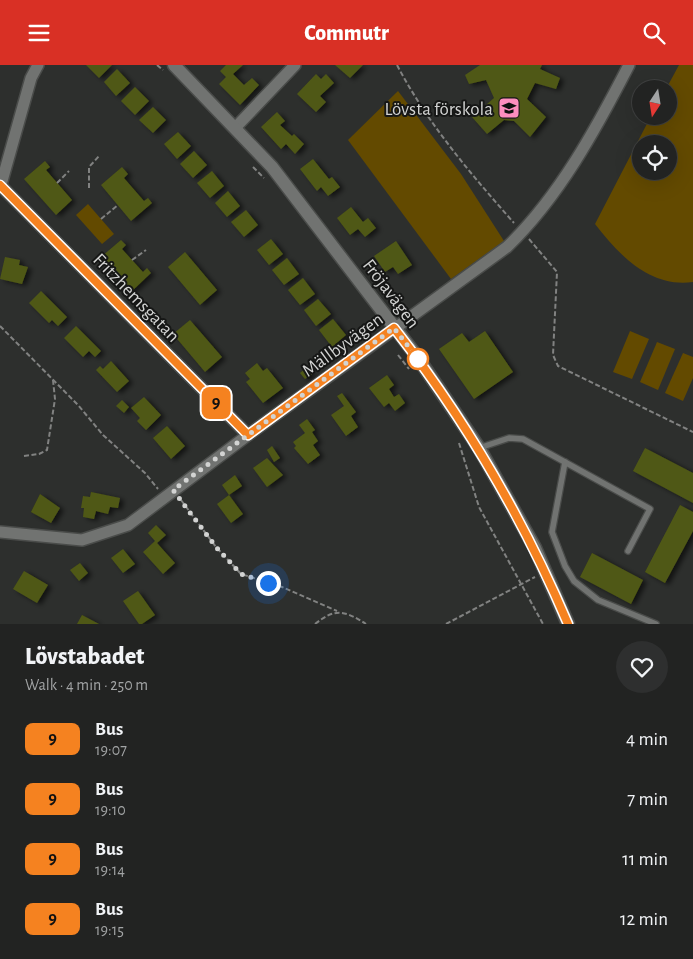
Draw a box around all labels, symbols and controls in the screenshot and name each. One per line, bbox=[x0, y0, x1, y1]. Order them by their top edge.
icon: menu bbox=[25, 19, 53, 47]
icon: search bbox=[640, 19, 668, 47]
text: Commutr bbox=[304, 22, 389, 44]
north arrow bbox=[632, 80, 678, 125]
map controls bbox=[632, 80, 677, 180]
school or university icon: Lövsta förskola bbox=[497, 96, 521, 120]
place label: Lövsta förskola bbox=[384, 100, 493, 119]
button: locate bbox=[632, 135, 677, 180]
street label: Fritzhemsgatan bbox=[89, 250, 183, 346]
street label: Fröjavägen bbox=[359, 256, 423, 332]
street label: Mällbyvägen bbox=[299, 310, 387, 381]
unlabelled marker bbox=[407, 348, 429, 370]
line badge: 9 bbox=[200, 387, 232, 419]
text: 9 bbox=[212, 394, 220, 412]
your location bbox=[256, 571, 281, 596]
button: heart bbox=[616, 641, 668, 693]
text: Lövstabadet bbox=[25, 645, 144, 669]
text: Walk · 4 min · 250 m bbox=[25, 677, 148, 693]
text: Bus bbox=[95, 720, 123, 739]
text: 9 bbox=[48, 730, 57, 748]
text: 4 min bbox=[626, 730, 668, 749]
text: 19:07 bbox=[95, 742, 127, 758]
text: Bus bbox=[95, 780, 123, 799]
text: 9 bbox=[48, 790, 57, 808]
text: 7 min bbox=[627, 790, 668, 809]
text: 19:10 bbox=[95, 802, 126, 818]
text: Bus bbox=[95, 840, 123, 859]
text: 9 bbox=[48, 850, 57, 868]
text: 11 min bbox=[622, 850, 668, 869]
text: 19:14 bbox=[95, 862, 125, 878]
text: Bus bbox=[95, 900, 123, 919]
text: 9 bbox=[48, 910, 57, 928]
text: 12 min bbox=[620, 910, 668, 929]
text: 19:15 bbox=[95, 922, 124, 938]

